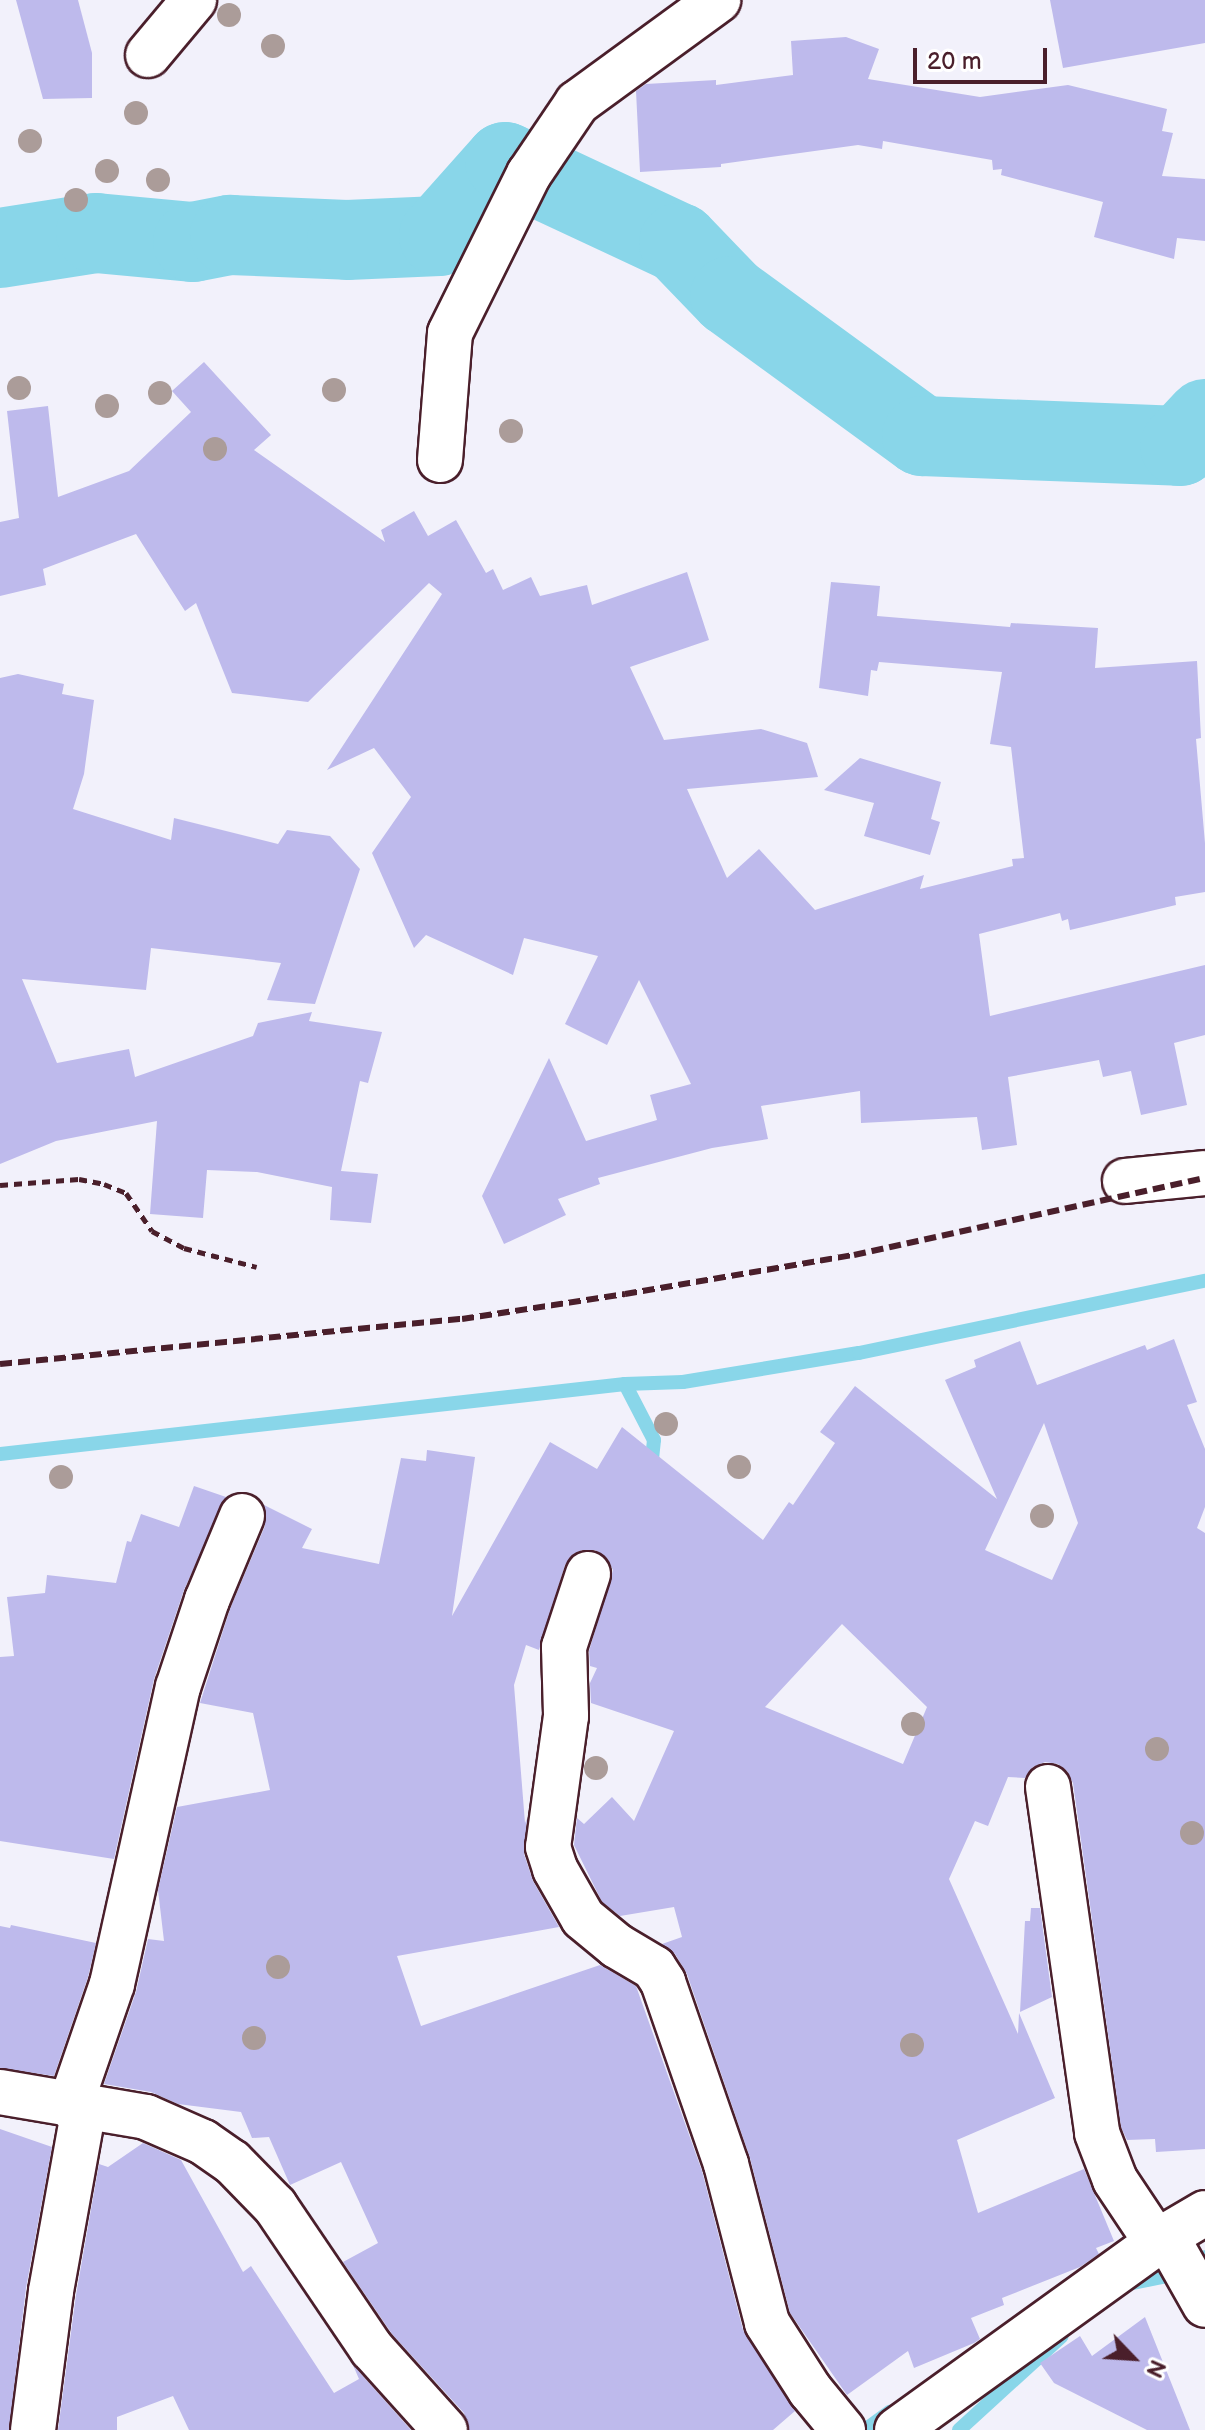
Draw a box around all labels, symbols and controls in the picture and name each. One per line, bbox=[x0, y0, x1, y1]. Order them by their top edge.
scale bar bbox=[917, 32, 1051, 82]
text: 20 m bbox=[927, 47, 982, 76]
north arrow bbox=[1093, 2318, 1173, 2398]
text: N bbox=[1139, 2355, 1171, 2382]

